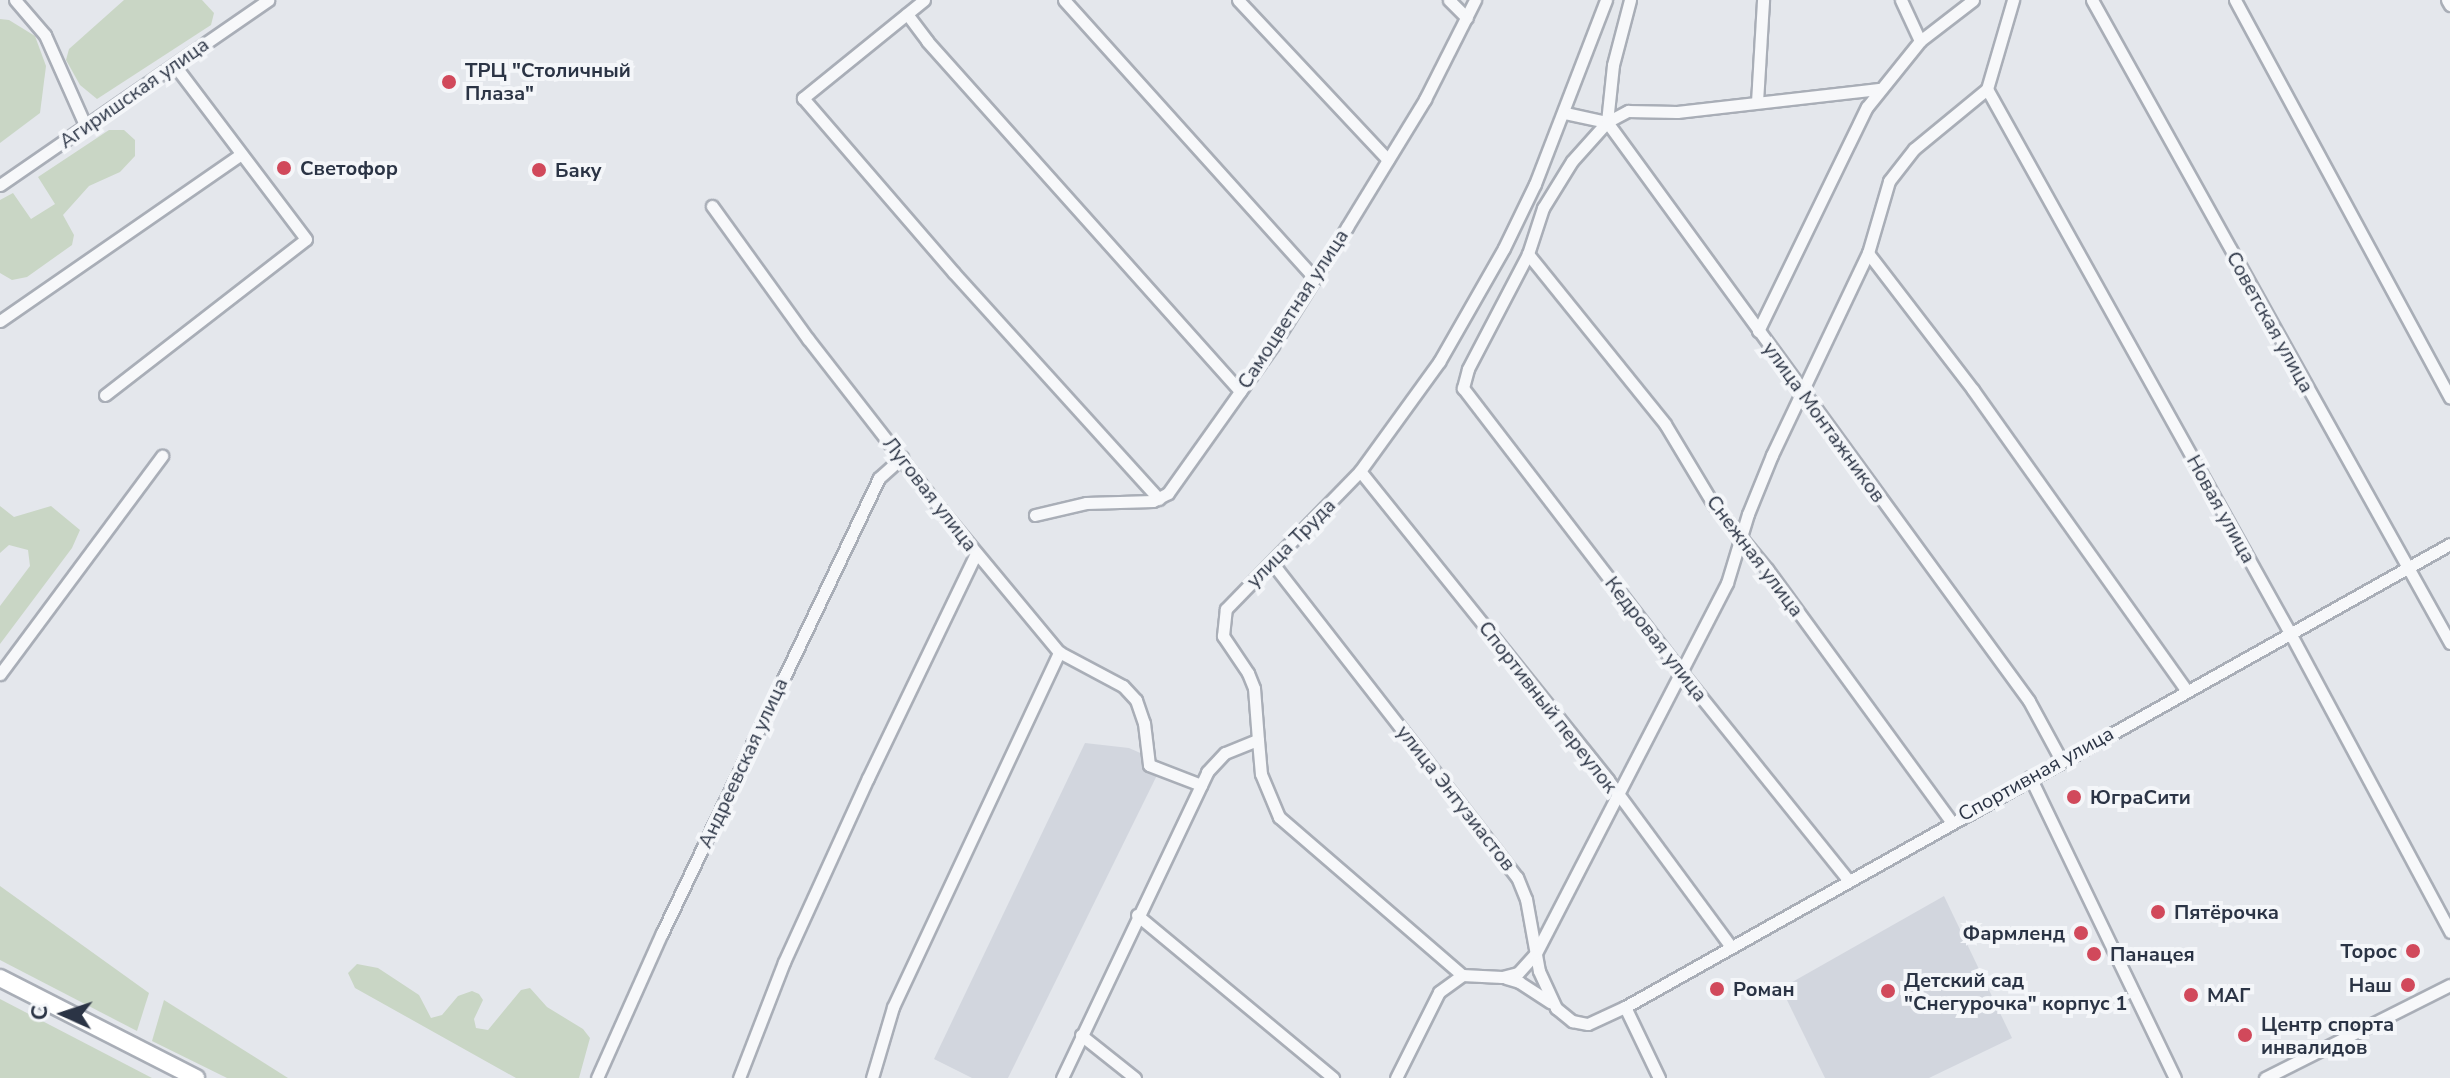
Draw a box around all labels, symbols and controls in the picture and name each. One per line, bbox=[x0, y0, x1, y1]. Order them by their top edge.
street label: Агиришская улица bbox=[55, 32, 213, 154]
place label: ТРЦ "Столичный Плаза" bbox=[465, 58, 631, 105]
marker: ТРЦ "Столичный Плаза" bbox=[440, 73, 458, 91]
place label: Светофор bbox=[300, 156, 398, 180]
place label: Баку bbox=[555, 158, 602, 182]
marker: Светофор bbox=[275, 159, 293, 177]
marker: Баку bbox=[530, 161, 548, 179]
street label: Самоцветная улица bbox=[1232, 225, 1354, 393]
street label: Советская улица bbox=[2221, 247, 2319, 397]
street label: улица Монтажников bbox=[1758, 337, 1890, 507]
street label: Луговая улица bbox=[878, 432, 982, 556]
street label: Новая улица bbox=[2181, 451, 2261, 567]
street label: Снежная улица bbox=[1701, 490, 1809, 622]
street label: улица Труда bbox=[1241, 493, 1341, 593]
street label: Кедровая улица bbox=[1600, 572, 1712, 706]
street label: Спортивный переулок bbox=[1474, 616, 1622, 798]
street label: Андреевская улица bbox=[693, 674, 793, 852]
street label: улица Энтузиастов bbox=[1392, 720, 1520, 876]
street label: Спортивная улица bbox=[1954, 721, 2118, 827]
place label: ЮграСити bbox=[2090, 785, 2191, 809]
marker: ЮграСити bbox=[2065, 788, 2083, 806]
place label: Пятёрочка bbox=[2174, 900, 2279, 924]
marker: Пятёрочка bbox=[2149, 903, 2167, 921]
place label: Фармленд bbox=[1963, 921, 2065, 945]
marker: Фармленд bbox=[2072, 924, 2090, 942]
place label: Торос bbox=[2341, 939, 2397, 963]
place label: Панацея bbox=[2110, 942, 2195, 966]
marker: Торос bbox=[2404, 942, 2422, 960]
marker: Панацея bbox=[2085, 945, 2103, 963]
place label: Детский сад "Снегурочка" корпус 1 bbox=[1904, 968, 2127, 1015]
place label: Наш bbox=[2349, 973, 2392, 997]
north arrow bbox=[24, 974, 104, 1054]
marker: Наш bbox=[2399, 976, 2417, 994]
place label: Роман bbox=[1733, 977, 1795, 1001]
marker: Роман bbox=[1708, 980, 1726, 998]
marker: Детский сад "Снегурочка" корпус 1 bbox=[1879, 982, 1897, 1000]
place label: МАГ bbox=[2207, 983, 2250, 1007]
marker: МАГ bbox=[2182, 986, 2200, 1004]
text: С bbox=[25, 1005, 55, 1021]
place label: Центр спорта инвалидов bbox=[2261, 1012, 2394, 1059]
marker: Центр спорта инвалидов bbox=[2236, 1026, 2254, 1044]

